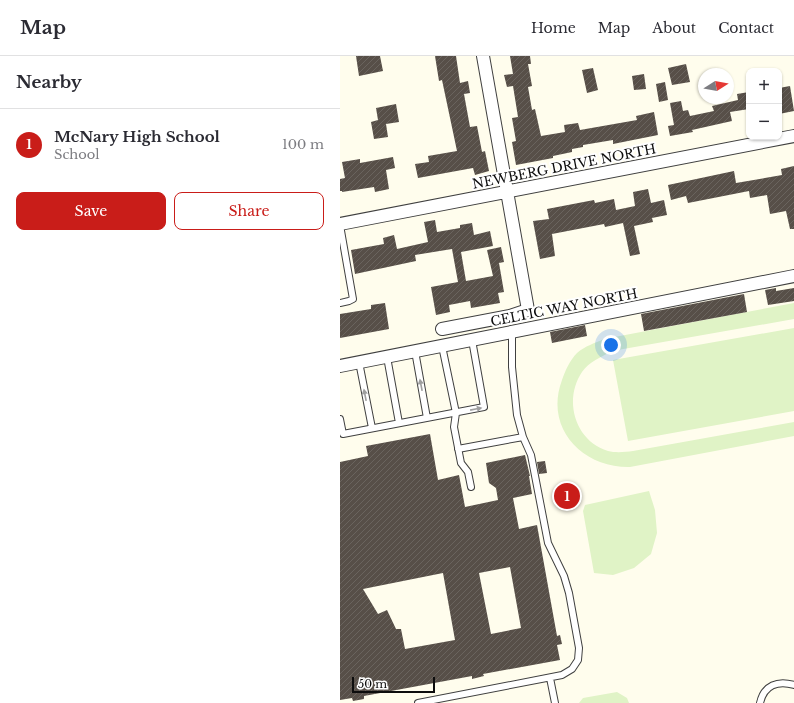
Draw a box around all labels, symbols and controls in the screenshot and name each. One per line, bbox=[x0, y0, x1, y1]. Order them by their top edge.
text: Map bbox=[20, 16, 66, 39]
text: Home bbox=[531, 19, 576, 37]
text: Map bbox=[598, 19, 630, 37]
text: About bbox=[652, 19, 696, 37]
text: Contact bbox=[718, 19, 774, 37]
north arrow bbox=[698, 68, 734, 104]
map controls bbox=[746, 68, 782, 140]
button: + bbox=[746, 68, 782, 104]
text: Nearby bbox=[16, 72, 82, 93]
button: − bbox=[746, 104, 782, 140]
text: McNary High School bbox=[54, 127, 220, 146]
text: 1 bbox=[26, 136, 32, 153]
text: 100 m bbox=[282, 136, 324, 153]
street label: NEWBERG DRIVE NORTH bbox=[471, 140, 658, 193]
text: School bbox=[54, 146, 100, 163]
button: Save bbox=[16, 192, 166, 230]
button: Share bbox=[174, 192, 324, 230]
street label: CELTIC WAY NORTH bbox=[489, 285, 639, 330]
your location bbox=[601, 335, 621, 355]
one-way arrow bbox=[418, 378, 424, 391]
one-way arrow bbox=[362, 389, 368, 402]
one-way arrow bbox=[470, 405, 482, 411]
pin: 1 bbox=[554, 481, 580, 511]
scale bar bbox=[352, 675, 435, 694]
text: 50 m bbox=[358, 677, 387, 691]

